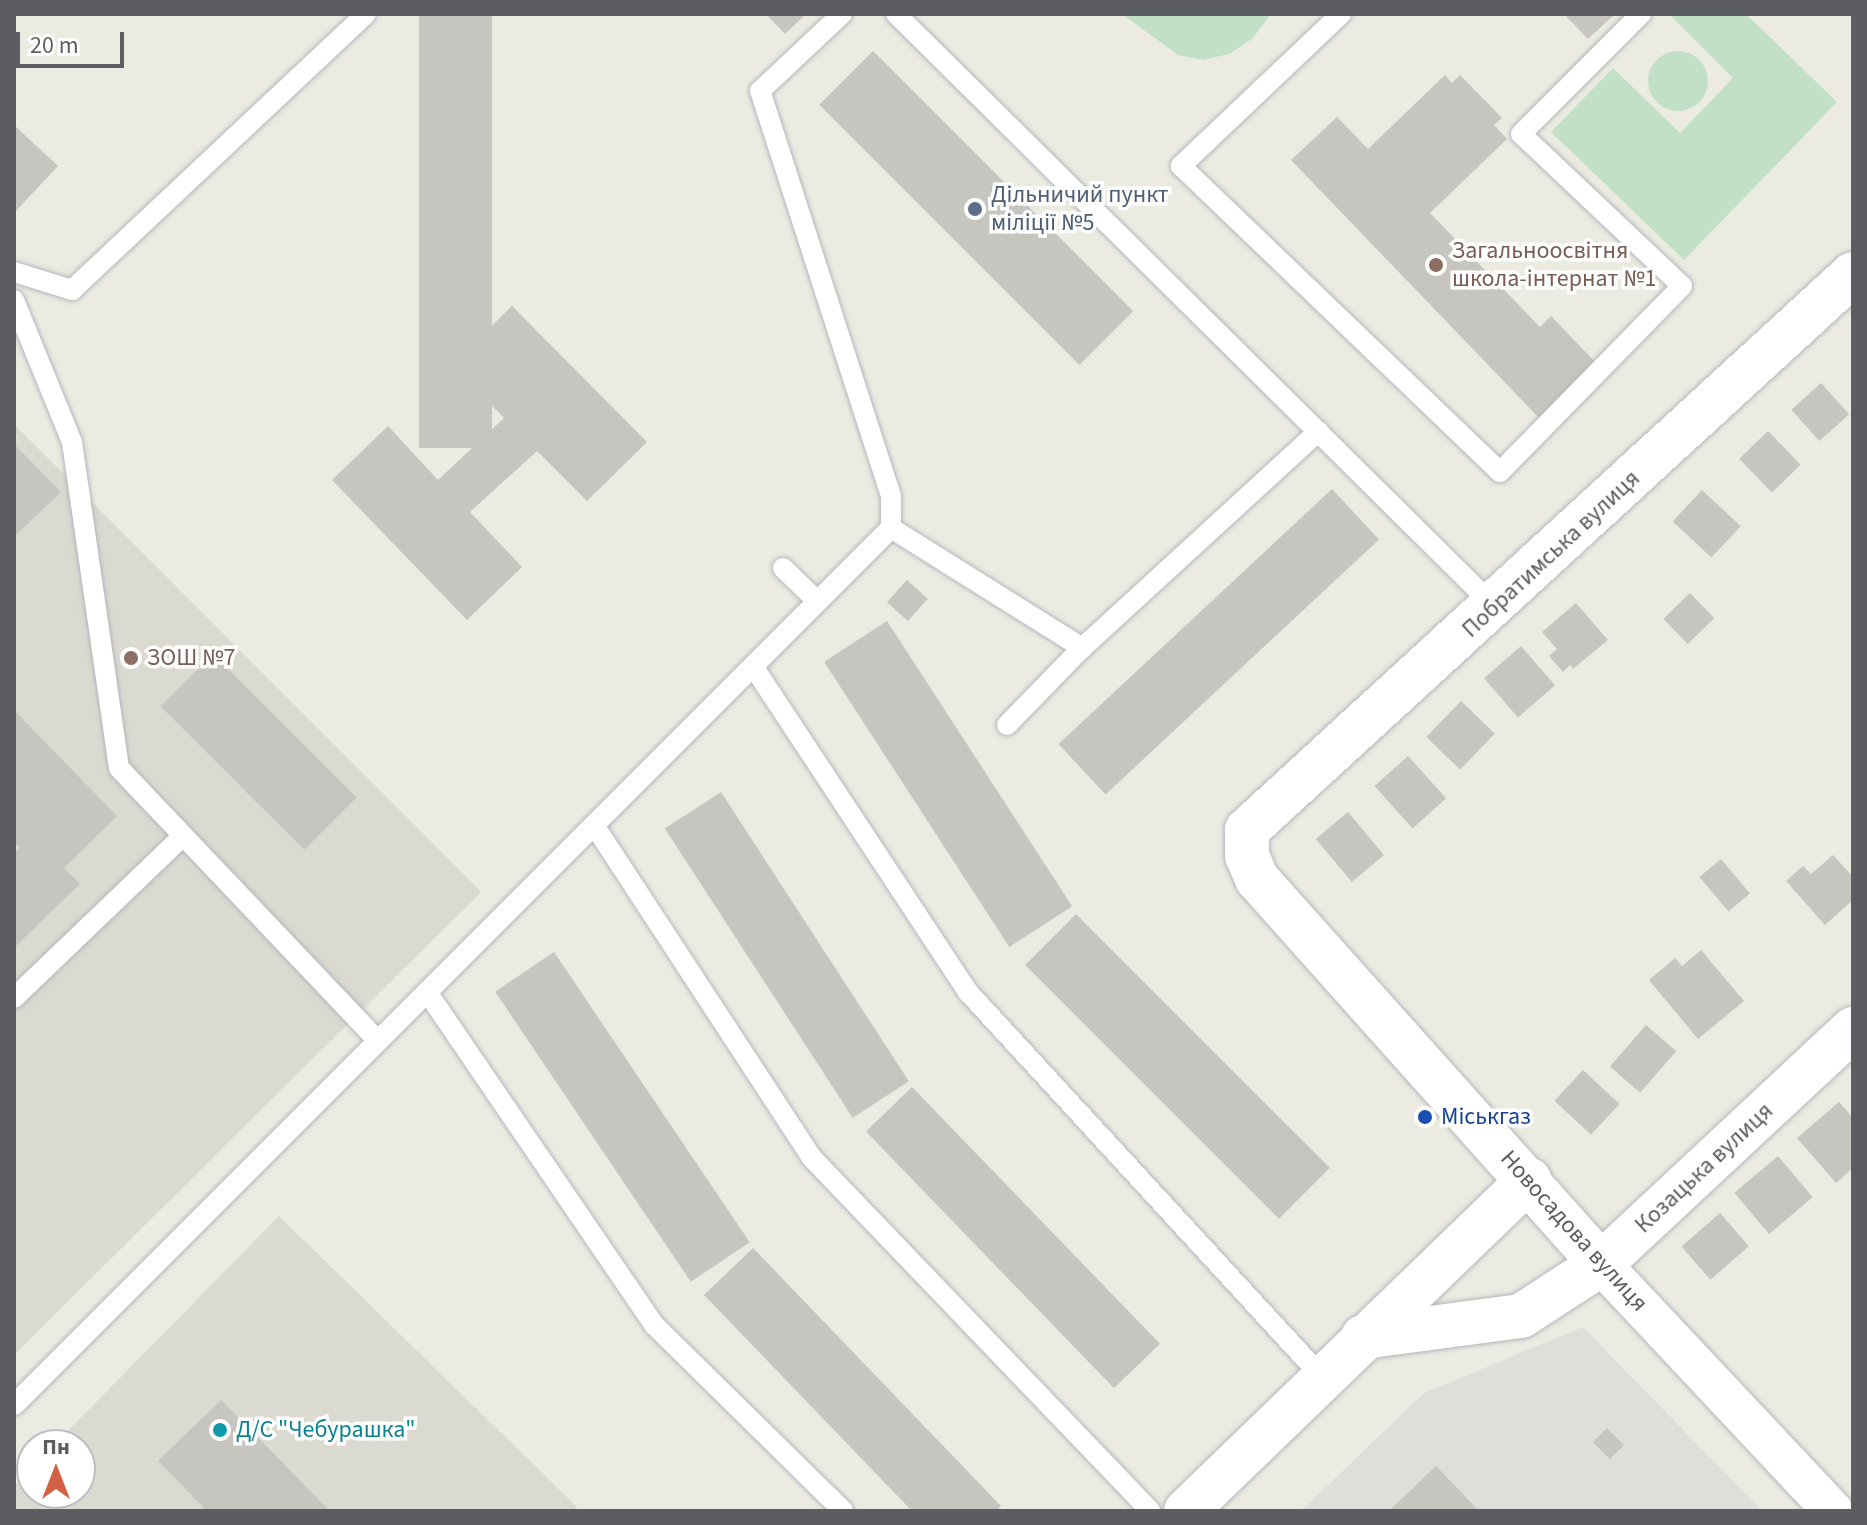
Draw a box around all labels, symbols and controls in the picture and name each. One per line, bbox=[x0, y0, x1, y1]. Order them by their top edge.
scale bar bbox=[20, 16, 128, 66]
text: 20 m bbox=[30, 28, 79, 63]
place label: Дільничий пункт міліції №5 bbox=[991, 181, 1169, 237]
marker: Дільничий пункт міліції №5 bbox=[966, 200, 984, 218]
place label: Загальноосвітня школа-інтернат №1 bbox=[1452, 237, 1657, 293]
marker: Загальноосвітня школа-інтернат №1 bbox=[1427, 256, 1445, 274]
street label: Побратимська вулиця bbox=[1456, 464, 1646, 644]
place label: ЗОШ №7 bbox=[147, 644, 235, 672]
marker: ЗОШ №7 bbox=[122, 649, 140, 667]
street label: Козацька вулиця bbox=[1629, 1097, 1779, 1239]
place label: Міськгаз bbox=[1441, 1103, 1531, 1131]
marker: Міськгаз bbox=[1416, 1108, 1434, 1126]
street label: Новосадова вулиця bbox=[1494, 1145, 1654, 1317]
place label: Д/С "Чебурашка" bbox=[236, 1416, 416, 1444]
marker: Д/С "Чебурашка" bbox=[211, 1421, 229, 1439]
north arrow bbox=[16, 1429, 96, 1509]
text: Пн bbox=[42, 1431, 70, 1463]

